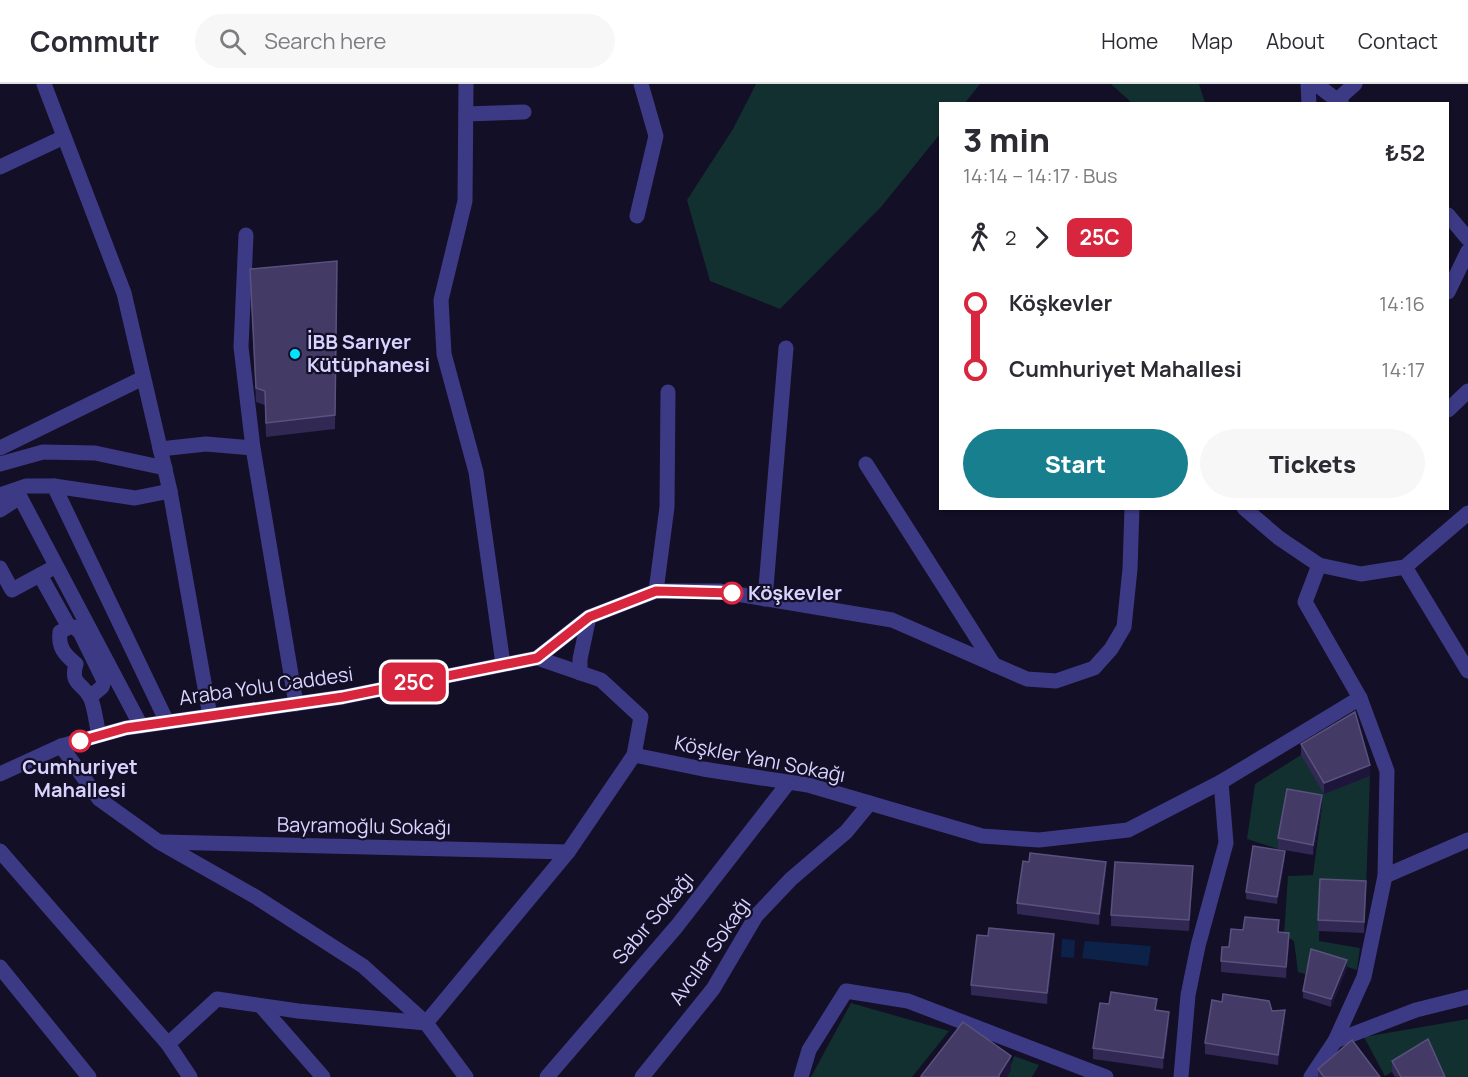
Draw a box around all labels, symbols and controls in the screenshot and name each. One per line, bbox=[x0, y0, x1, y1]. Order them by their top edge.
search box bbox=[195, 14, 615, 68]
text: Commutr bbox=[30, 22, 159, 60]
icon: search bbox=[216, 25, 249, 58]
text: Search here bbox=[264, 26, 386, 56]
text: Home bbox=[1101, 27, 1158, 55]
text: Map bbox=[1191, 27, 1233, 55]
text: About bbox=[1266, 27, 1325, 55]
text: Contact bbox=[1358, 27, 1438, 55]
text: 3 min bbox=[963, 117, 1050, 162]
text: ₺52 bbox=[1385, 138, 1425, 168]
text: 14:14 – 14:17 · Bus bbox=[963, 162, 1118, 189]
icon: walk bbox=[963, 221, 996, 254]
icon: forward bbox=[1025, 221, 1058, 254]
text: 25C bbox=[1079, 223, 1120, 251]
text: 2 bbox=[1005, 224, 1016, 251]
text: Köşkevler bbox=[1009, 288, 1112, 318]
text: 14:16 bbox=[1379, 290, 1425, 317]
place label: İBB Sarıyer Kütüphanesi bbox=[307, 328, 430, 378]
marker: İBB Sarıyer Kütüphanesi bbox=[288, 347, 302, 361]
text: Cumhuriyet Mahallesi bbox=[1009, 354, 1242, 384]
text: 14:17 bbox=[1382, 356, 1425, 383]
button: Start bbox=[963, 429, 1188, 498]
button: Tickets bbox=[1200, 429, 1425, 498]
place label: Köşkevler bbox=[748, 579, 842, 606]
marker: Köşkevler bbox=[721, 582, 743, 604]
street label: Araba Yolu Caddesi bbox=[177, 660, 355, 711]
line badge: 25C bbox=[380, 662, 448, 702]
text: 25C bbox=[394, 668, 434, 696]
street label: Köşkler Yanı Sokağı bbox=[672, 729, 848, 788]
marker: Cumhuriyet Mahallesi bbox=[69, 730, 91, 752]
place label: Cumhuriyet Mahallesi bbox=[22, 753, 138, 803]
street label: Bayramoğlu Sokağı bbox=[277, 810, 451, 841]
street label: Sabır Sokağı bbox=[606, 866, 699, 970]
street label: Avcılar Sokağı bbox=[662, 891, 757, 1010]

